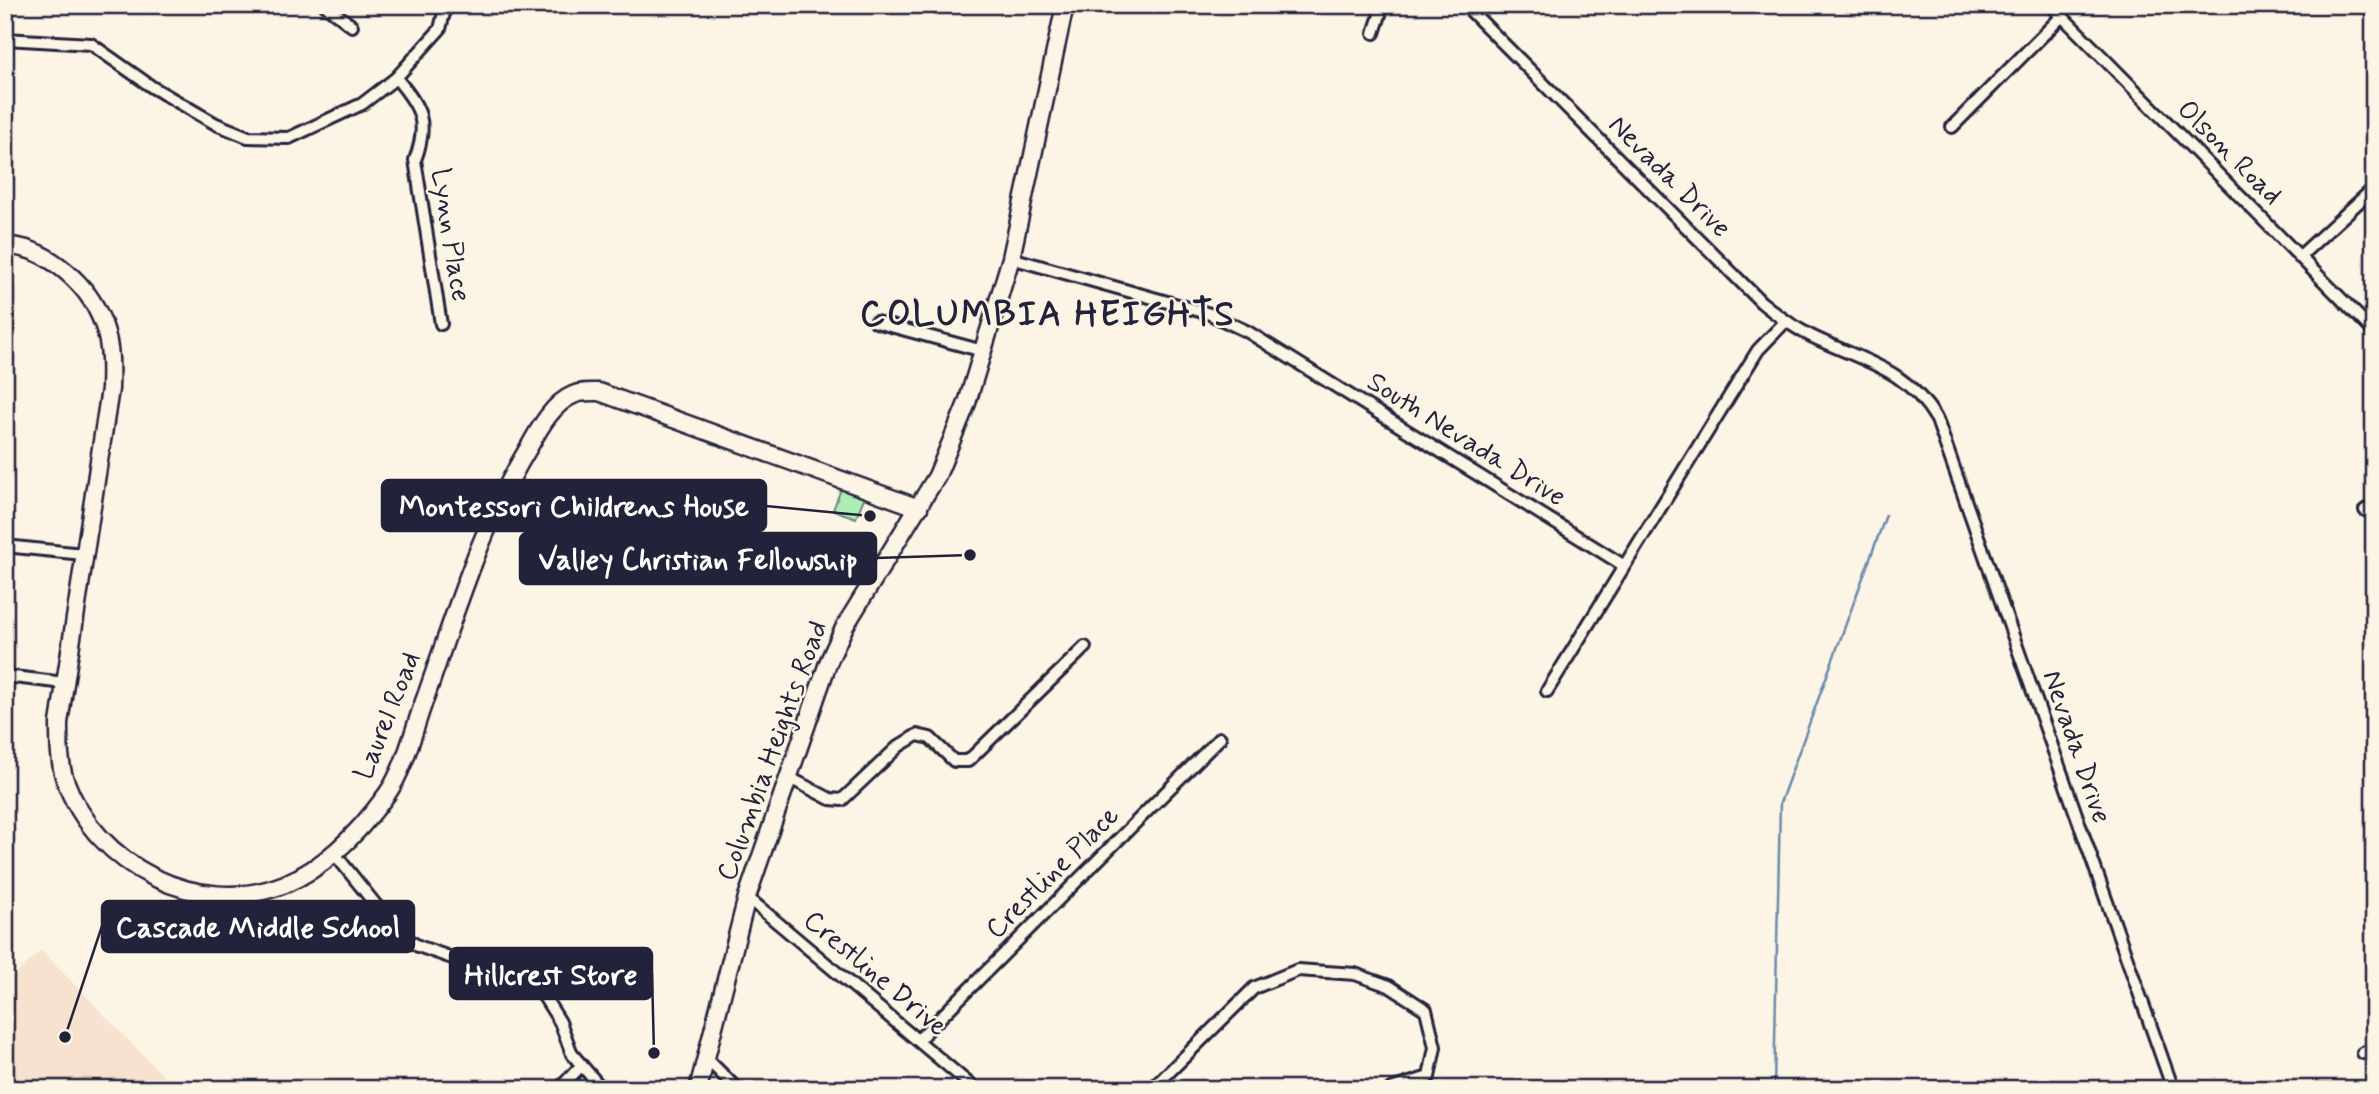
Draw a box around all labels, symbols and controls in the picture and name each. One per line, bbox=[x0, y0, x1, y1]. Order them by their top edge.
street label: Olson Road bbox=[2168, 92, 2290, 214]
street label: Nevada Drive bbox=[1600, 108, 1738, 246]
street label: Lynn Place bbox=[421, 166, 479, 304]
district label: COLUMBIA HEIGHTS bbox=[860, 292, 1236, 338]
street label: South Nevada Drive bbox=[1360, 364, 1572, 516]
callout: Montessori Childrens House bbox=[382, 480, 766, 531]
text: Montessori Childrens House bbox=[399, 488, 749, 527]
callout: Valley Christian Fellowship bbox=[520, 533, 876, 584]
text: Valley Christian Fellowship bbox=[538, 541, 858, 580]
street label: Columbia Heights Road bbox=[709, 616, 837, 886]
street label: Laurel Road bbox=[346, 647, 430, 785]
street label: Nevada Drive bbox=[2033, 666, 2119, 828]
street label: Crestline Place bbox=[978, 798, 1128, 948]
callout: Cascade Middle School bbox=[102, 901, 414, 952]
street label: Crestline Drive bbox=[795, 903, 955, 1045]
text: Cascade Middle School bbox=[116, 909, 400, 948]
callout: Hillcrest Store bbox=[450, 948, 652, 999]
text: Hillcrest Store bbox=[464, 956, 638, 995]

